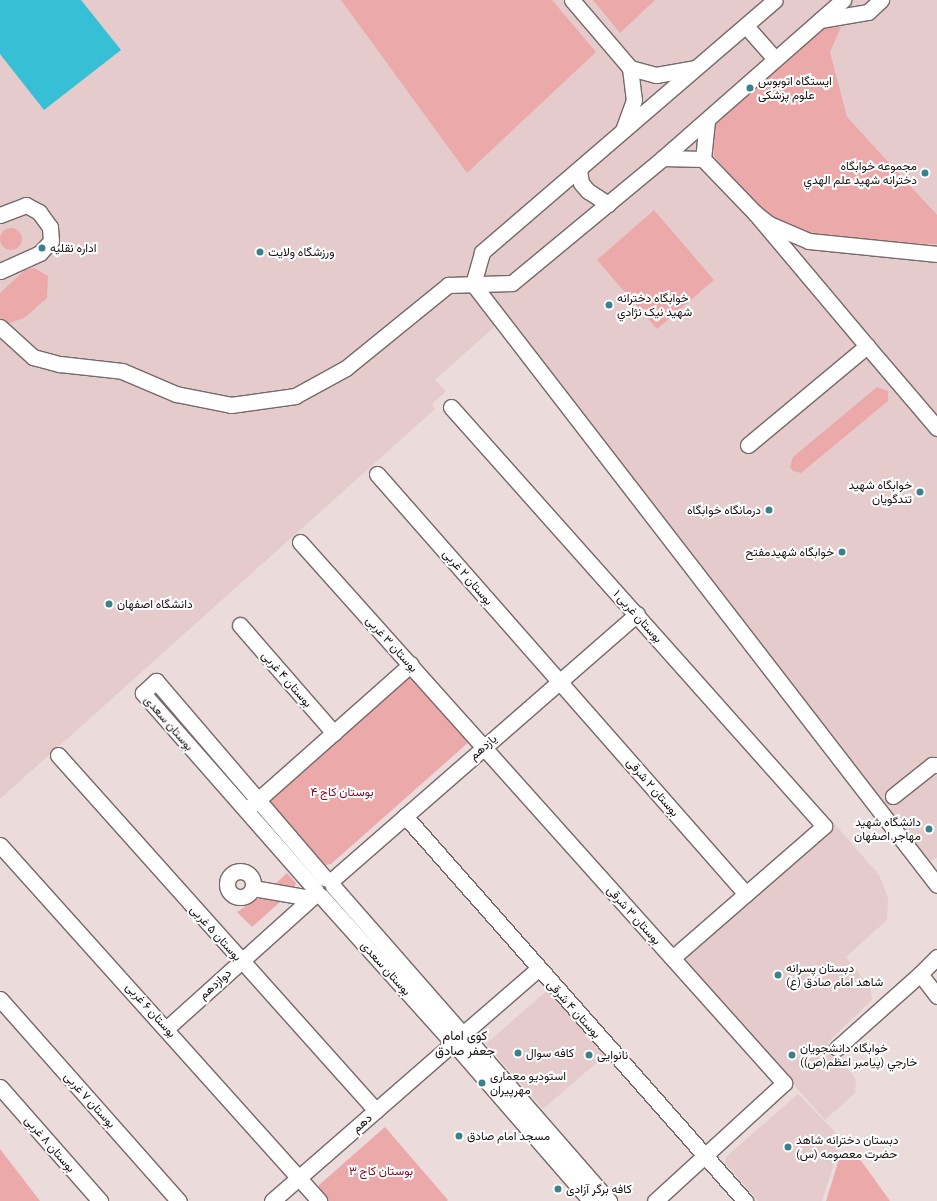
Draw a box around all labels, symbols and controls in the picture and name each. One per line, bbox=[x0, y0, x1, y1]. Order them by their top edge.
place label: ایستگاه اتوبوس علوم پزشکی bbox=[758, 74, 832, 102]
marker: ایستگاه اتوبوس علوم پزشکی bbox=[745, 83, 755, 93]
place label: مجموعه خوابگاه دخترانه شهيد علم الهدي bbox=[804, 159, 917, 187]
marker: مجموعه خوابگاه دخترانه شهيد علم الهدي bbox=[920, 168, 930, 178]
place label: اداره نقليه bbox=[50, 241, 97, 255]
marker: اداره نقليه bbox=[37, 243, 47, 253]
place label: ورزشگاه ولایت bbox=[268, 245, 335, 259]
marker: ورزشگاه ولایت bbox=[255, 247, 265, 257]
place label: خوابگاه دخترانه شهيد نيک نژادي bbox=[617, 291, 692, 319]
marker: خوابگاه دخترانه شهيد نيک نژادي bbox=[604, 300, 614, 310]
place label: خوابگاه شهید تندگویان bbox=[849, 478, 912, 506]
marker: خوابگاه شهید تندگویان bbox=[915, 487, 925, 497]
place label: درمانگاه خوابگاه bbox=[687, 503, 761, 517]
marker: درمانگاه خوابگاه bbox=[764, 505, 774, 515]
place label: خوابگاه شهیدمفتح bbox=[746, 545, 834, 559]
street label: بوستان ۲ غربی bbox=[440, 546, 496, 608]
marker: خوابگاه شهیدمفتح bbox=[837, 547, 847, 557]
street label: بوستان غربی ۱ bbox=[611, 587, 665, 645]
place label: دانشگاه اصفهان bbox=[117, 597, 193, 611]
marker: دانشگاه اصفهان bbox=[104, 599, 114, 609]
street label: بوستان ۳ غربی bbox=[363, 613, 421, 675]
street label: بوستان ۴ غربی bbox=[259, 648, 315, 710]
street label: بوستان سعدی bbox=[141, 693, 197, 753]
street label: یازدهم bbox=[466, 731, 500, 763]
street label: بوستان ۲ شرقی bbox=[624, 755, 682, 819]
park label: بوستان کاج ۴ bbox=[310, 785, 374, 799]
place label: دانشگاه شهید مهاجر اصفهان bbox=[854, 815, 921, 843]
marker: دانشگاه شهید مهاجر اصفهان bbox=[924, 824, 934, 834]
street label: بوستان ۳ شرقی bbox=[604, 883, 664, 947]
street label: بوستان ۵ غربی bbox=[187, 902, 245, 964]
street label: بوستان سعدی bbox=[358, 938, 414, 998]
place label: دبستان پسرانه شاهد امام صادق (ع) bbox=[786, 961, 883, 989]
street label: دوازدهم bbox=[196, 966, 234, 1002]
marker: دبستان پسرانه شاهد امام صادق (ع) bbox=[773, 970, 783, 980]
street label: بوستان ۴ شرقی bbox=[544, 977, 604, 1041]
street label: بوستان ۶ غربی bbox=[123, 980, 179, 1040]
district label: کوی امام جعفر صادق bbox=[435, 1028, 495, 1059]
place label: خوابگاه دانشجويان خارجي (پيامبر اعظم(ص)) bbox=[800, 1041, 917, 1069]
place label: کافه سوال bbox=[526, 1046, 574, 1060]
marker: کافه سوال bbox=[513, 1048, 523, 1058]
place label: نانوایی bbox=[597, 1048, 628, 1062]
marker: نانوایی bbox=[584, 1050, 594, 1060]
marker: خوابگاه دانشجويان خارجي (پيامبر اعظم(ص)) bbox=[787, 1050, 797, 1060]
street label: بوستان ۷ غربی bbox=[61, 1069, 119, 1131]
place label: استودیو معماری مهرپیران bbox=[490, 1069, 566, 1097]
marker: استودیو معماری مهرپیران bbox=[477, 1078, 487, 1088]
street label: دهم bbox=[349, 1110, 375, 1136]
street label: بوستان ۸ غربی bbox=[22, 1113, 78, 1175]
place label: مسجد امام صادق bbox=[467, 1129, 550, 1143]
marker: مسجد امام صادق bbox=[454, 1131, 464, 1141]
place label: دبستان دخترانه شاهد حضرت معصومه (س) bbox=[796, 1133, 898, 1161]
marker: دبستان دخترانه شاهد حضرت معصومه (س) bbox=[783, 1142, 793, 1152]
park label: بوستان کاج ۳ bbox=[349, 1164, 413, 1178]
place label: کافه برگر آزادی bbox=[566, 1182, 632, 1196]
marker: کافه برگر آزادی bbox=[553, 1184, 563, 1194]

